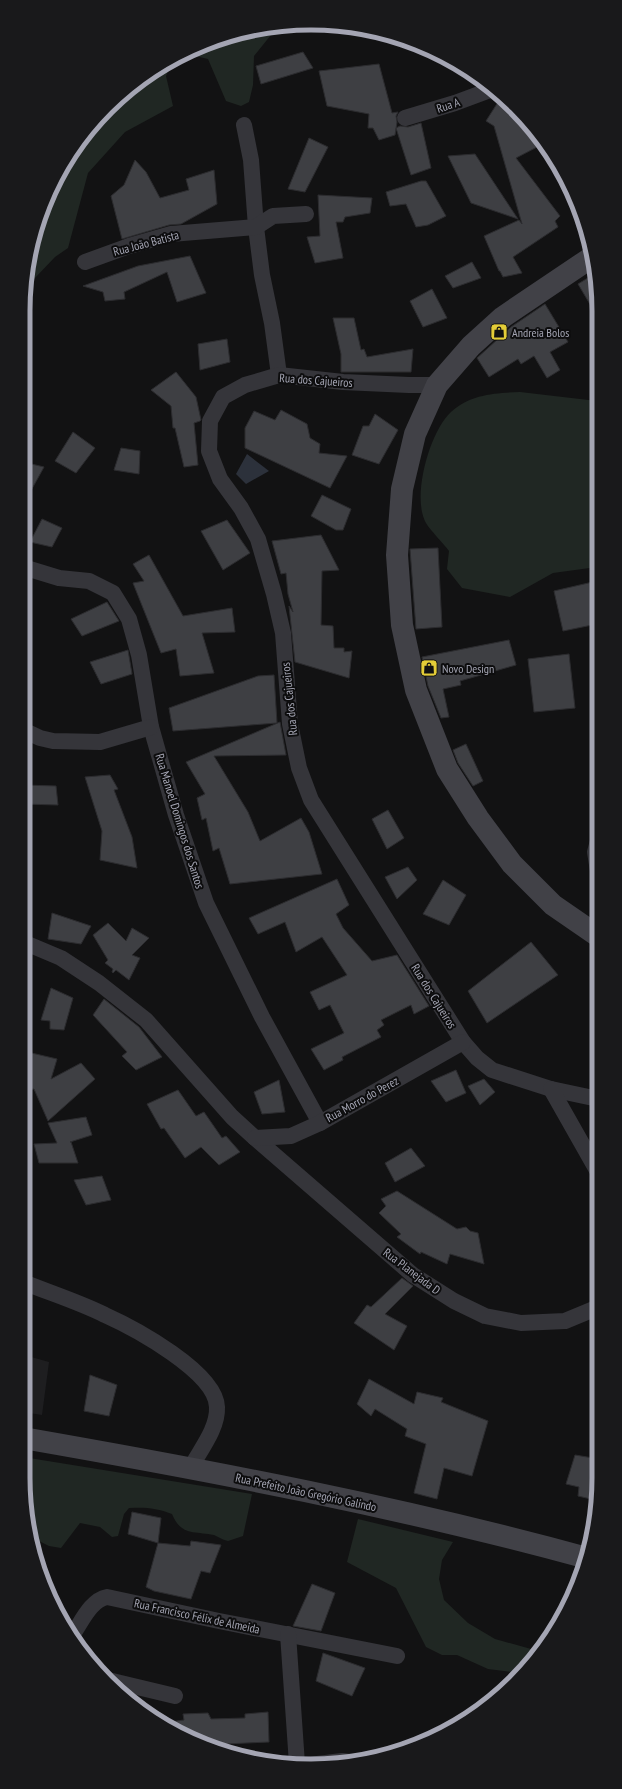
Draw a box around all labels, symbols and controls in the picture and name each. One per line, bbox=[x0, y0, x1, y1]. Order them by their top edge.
street label: Rua A bbox=[434, 94, 462, 116]
street label: Rua João Batista bbox=[111, 227, 181, 259]
shop icon: Andreia Bolos bbox=[489, 322, 509, 342]
place label: Andreia Bolos bbox=[512, 325, 569, 340]
street label: Rua dos Cajueiros bbox=[279, 370, 353, 390]
shop icon: Novo Design bbox=[419, 658, 439, 678]
place label: Novo Design bbox=[442, 661, 494, 676]
street label: Rua dos Cajueiros bbox=[278, 662, 300, 736]
street label: Rua Manoel Domingos dos Santos bbox=[152, 752, 208, 890]
street label: Rua dos Cajueiros bbox=[408, 961, 460, 1031]
street label: Rua Morro do Perez bbox=[323, 1073, 401, 1125]
street label: Rua Planejada D bbox=[380, 1245, 444, 1297]
street label: Rua Prefeito João Gregório Galindo bbox=[234, 1470, 378, 1514]
street label: Rua Francisco Félix de Almeida bbox=[133, 1595, 261, 1637]

